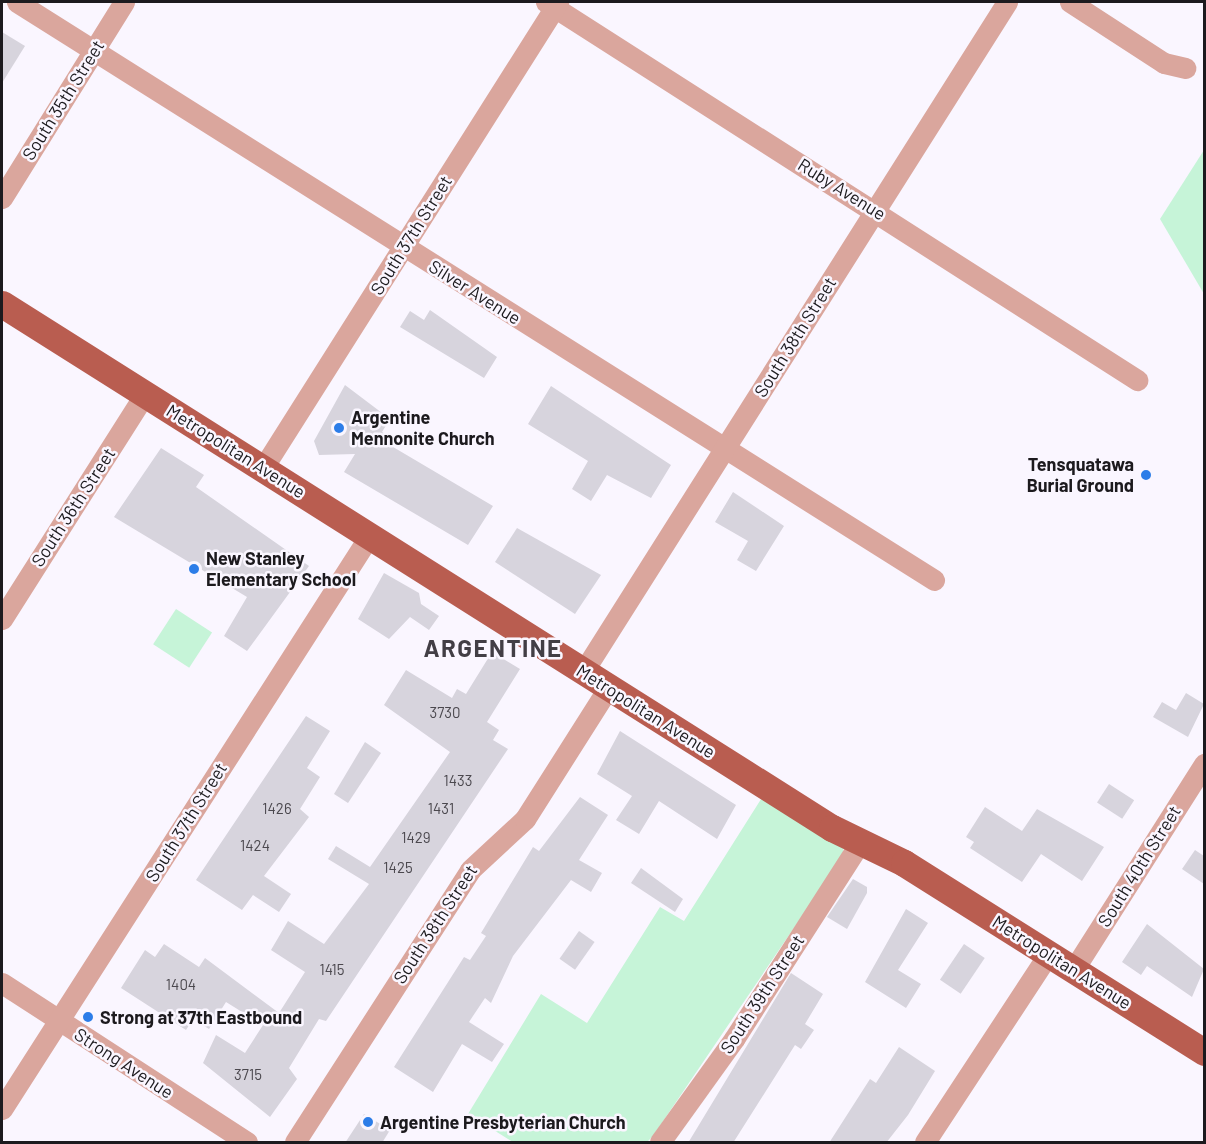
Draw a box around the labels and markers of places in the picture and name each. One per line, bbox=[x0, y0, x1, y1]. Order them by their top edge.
place label: Argentine Mennonite Church bbox=[351, 407, 495, 450]
marker: Argentine Mennonite Church bbox=[332, 421, 346, 435]
place label: Tensquatawa Burial Ground bbox=[1027, 454, 1134, 496]
marker: Tensquatawa Burial Ground bbox=[1139, 468, 1153, 482]
place label: New Stanley Elementary School bbox=[206, 548, 356, 590]
marker: New Stanley Elementary School bbox=[187, 562, 201, 576]
place label: Strong at 37th Eastbound bbox=[100, 1006, 302, 1028]
marker: Strong at 37th Eastbound bbox=[81, 1010, 95, 1024]
place label: Argentine Presbyterian Church bbox=[380, 1111, 626, 1133]
marker: Argentine Presbyterian Church bbox=[361, 1115, 375, 1129]

